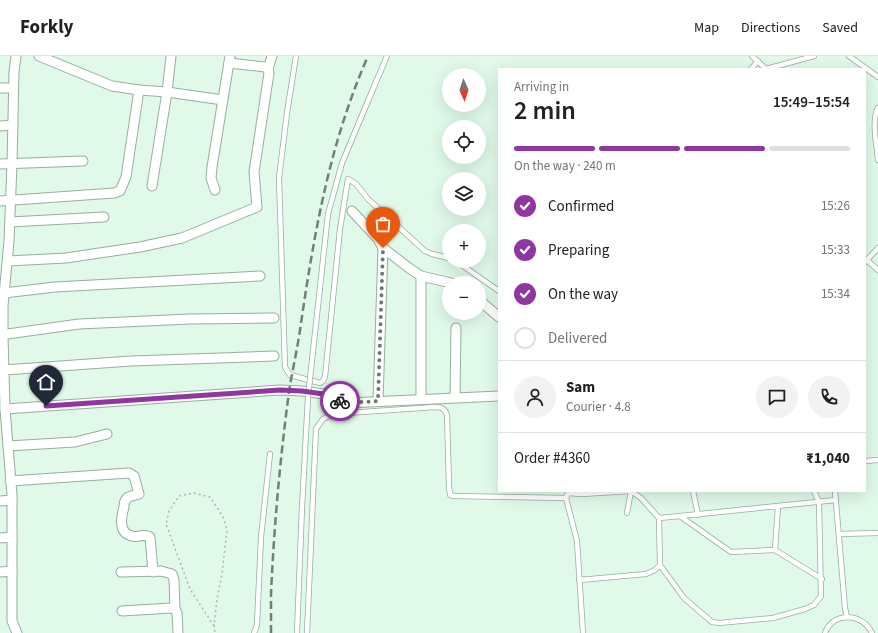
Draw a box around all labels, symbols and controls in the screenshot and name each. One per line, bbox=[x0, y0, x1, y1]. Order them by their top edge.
text: Forkly bbox=[20, 14, 73, 41]
text: Map bbox=[694, 18, 719, 38]
text: Directions bbox=[741, 18, 800, 38]
text: Saved bbox=[822, 18, 858, 38]
north arrow bbox=[442, 68, 486, 112]
map controls bbox=[442, 68, 486, 320]
text: Arriving in bbox=[514, 78, 569, 96]
text: 2 min bbox=[514, 92, 576, 129]
text: 15:49–15:54 bbox=[773, 92, 850, 113]
button: locate bbox=[442, 120, 486, 164]
text: On the way · 240 m bbox=[514, 157, 616, 175]
button: layers bbox=[442, 172, 486, 216]
icon: check bbox=[514, 195, 536, 217]
text: Confirmed bbox=[548, 196, 614, 217]
text: 15:26 bbox=[821, 197, 850, 215]
pin bbox=[366, 207, 400, 248]
icon: bag bbox=[372, 213, 394, 235]
button: + bbox=[442, 224, 486, 268]
icon: check bbox=[514, 239, 536, 261]
text: Preparing bbox=[548, 240, 609, 261]
text: 15:33 bbox=[821, 241, 850, 259]
button: − bbox=[442, 276, 486, 320]
icon: check bbox=[514, 283, 536, 305]
text: On the way bbox=[548, 284, 618, 305]
text: 15:34 bbox=[821, 285, 850, 303]
text: Delivered bbox=[548, 328, 607, 349]
pin bbox=[29, 365, 63, 406]
icon: home bbox=[35, 371, 57, 393]
button: person bbox=[514, 376, 556, 418]
button: chat bbox=[756, 376, 798, 418]
button: phone bbox=[808, 376, 850, 418]
text: Sam bbox=[566, 377, 595, 398]
courier bbox=[320, 381, 360, 421]
icon: bike bbox=[329, 390, 351, 412]
text: Courier · 4.8 bbox=[566, 398, 631, 416]
text: Order #4360 bbox=[514, 448, 590, 469]
text: ₹1,040 bbox=[806, 448, 850, 469]

